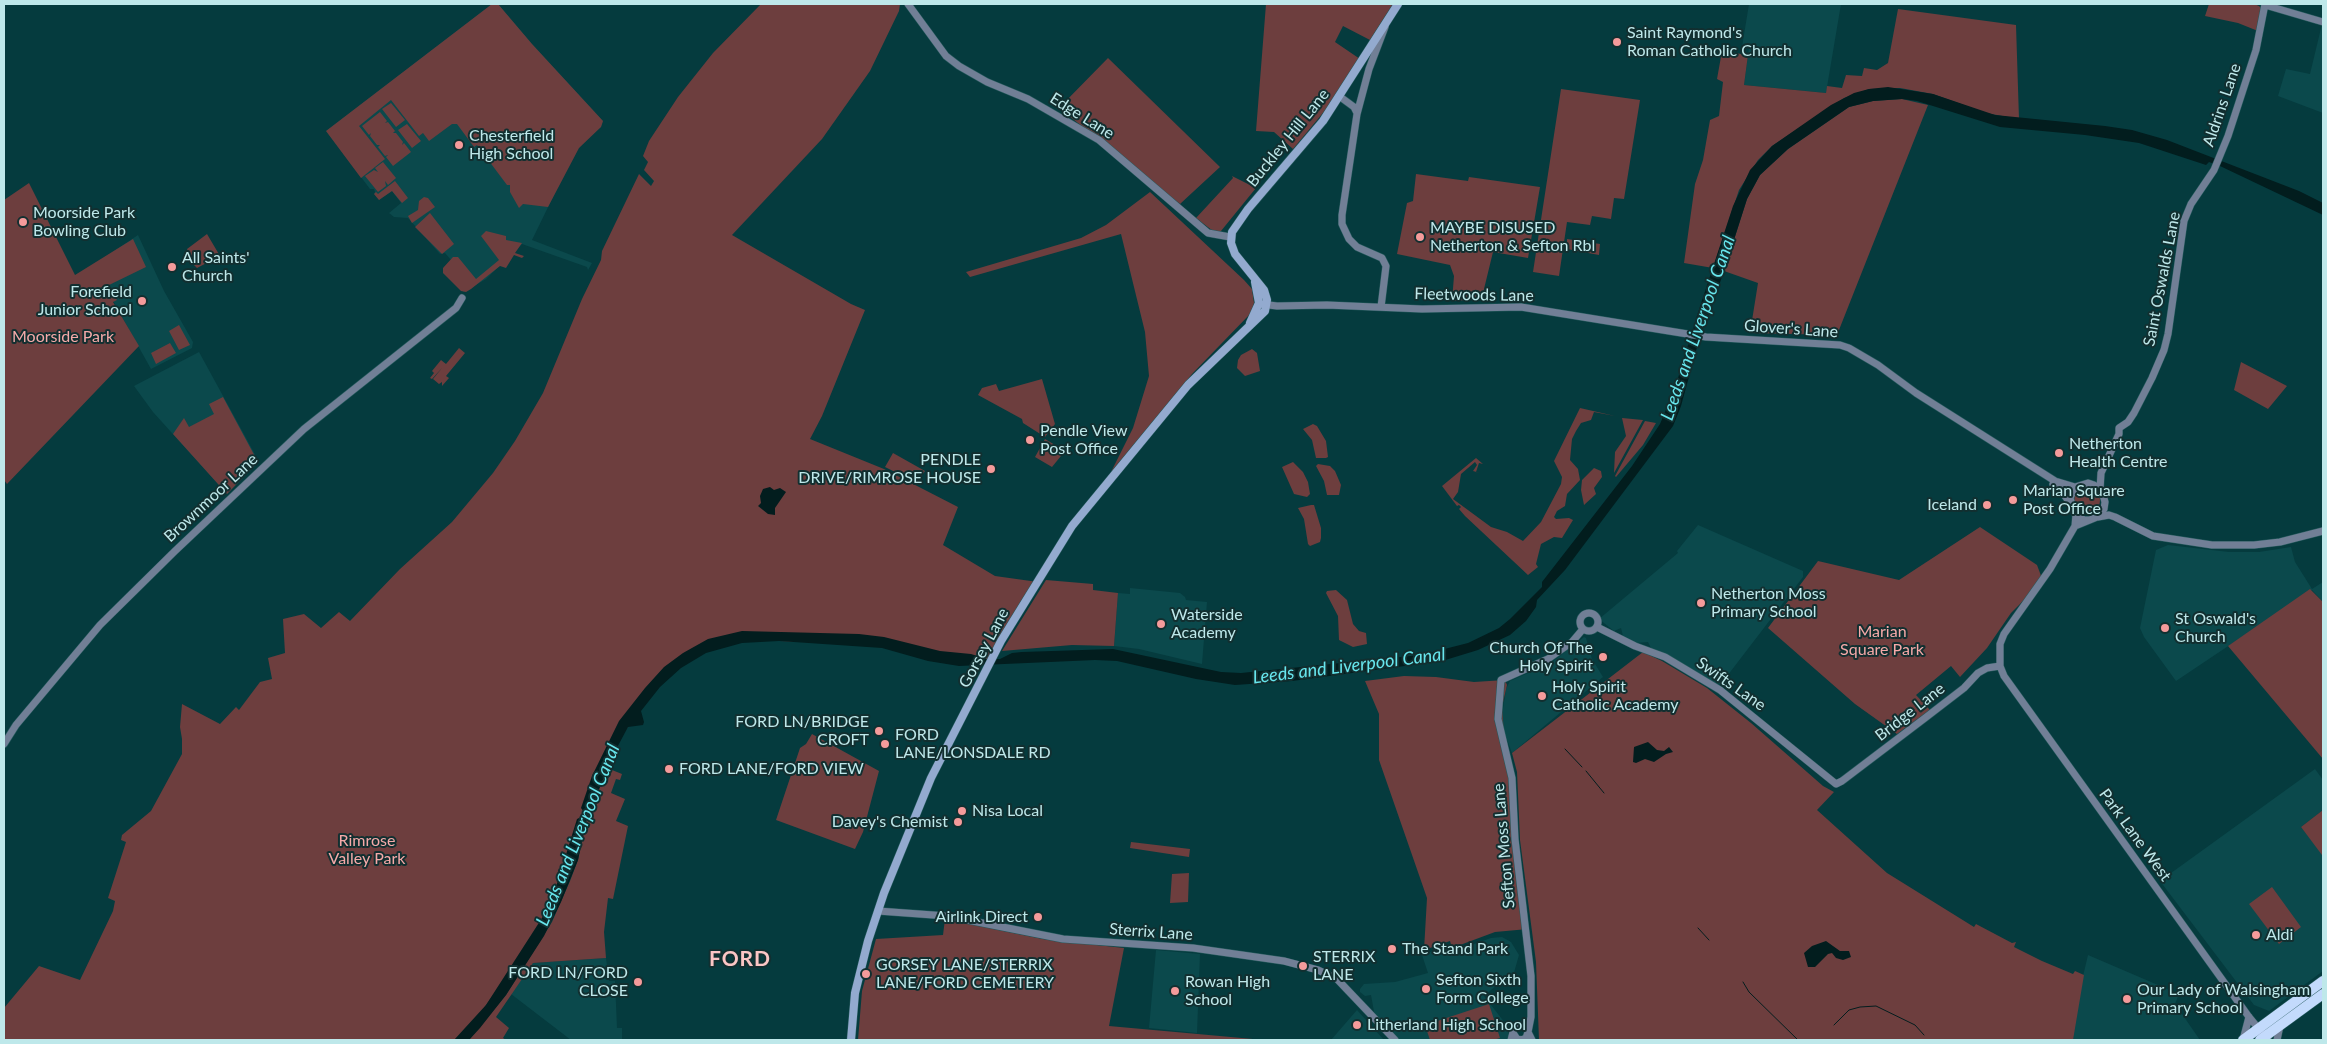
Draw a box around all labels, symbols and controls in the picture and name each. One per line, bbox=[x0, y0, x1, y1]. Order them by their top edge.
place label: Saint Raymond's Roman Catholic Church bbox=[1627, 23, 1792, 61]
marker: Saint Raymond's Roman Catholic Church bbox=[1611, 36, 1623, 48]
street label: Aldrins Lane bbox=[2199, 61, 2245, 149]
street label: Buckley Hill Lane bbox=[1243, 85, 1333, 191]
street label: Edge Lane bbox=[1046, 89, 1118, 143]
place label: Chesterfield High School bbox=[469, 126, 554, 164]
marker: Chesterfield High School bbox=[453, 139, 465, 151]
place label: Moorside Park Bowling Club bbox=[33, 203, 135, 241]
street label: Saint Oswalds Lane bbox=[2140, 210, 2184, 348]
marker: Moorside Park Bowling Club bbox=[17, 216, 29, 228]
place label: MAYBE DISUSED Netherton & Sefton Rbl bbox=[1430, 218, 1595, 256]
marker: MAYBE DISUSED Netherton & Sefton Rbl bbox=[1414, 231, 1426, 243]
water label: Leeds and Liverpool Canal bbox=[1656, 233, 1740, 423]
place label: All Saints' Church bbox=[182, 248, 250, 286]
marker: All Saints' Church bbox=[166, 261, 178, 273]
place label: Forefield Junior School bbox=[38, 282, 132, 320]
street label: Fleetwoods Lane bbox=[1414, 284, 1534, 306]
marker: Forefield Junior School bbox=[136, 295, 148, 307]
street label: Glover's Lane bbox=[1743, 316, 1839, 342]
park label: Moorside Park bbox=[12, 327, 114, 347]
place label: Pendle View Post Office bbox=[1040, 421, 1127, 459]
marker: Pendle View Post Office bbox=[1024, 434, 1036, 446]
place label: Netherton Health Centre bbox=[2069, 434, 2167, 472]
marker: Netherton Health Centre bbox=[2053, 447, 2065, 459]
street label: Brownmoor Lane bbox=[160, 450, 262, 546]
place label: PENDLE DRIVE/RIMROSE HOUSE bbox=[798, 450, 981, 488]
marker: PENDLE DRIVE/RIMROSE HOUSE bbox=[985, 463, 997, 475]
place label: Marian Square Post Office bbox=[2023, 481, 2125, 519]
marker: Marian Square Post Office bbox=[2007, 494, 2019, 506]
place label: Iceland bbox=[1927, 495, 1977, 515]
marker: Iceland bbox=[1981, 499, 1993, 511]
place label: Netherton Moss Primary School bbox=[1711, 584, 1826, 622]
marker: Netherton Moss Primary School bbox=[1695, 597, 1707, 609]
street label: Gorsey Lane bbox=[955, 605, 1013, 691]
place label: Waterside Academy bbox=[1171, 605, 1243, 643]
place label: St Oswald's Church bbox=[2175, 609, 2256, 647]
marker: Waterside Academy bbox=[1155, 618, 1167, 630]
park label: Marian Square Park bbox=[1840, 622, 1924, 660]
marker: St Oswald's Church bbox=[2159, 622, 2171, 634]
place label: Church Of The Holy Spirit bbox=[1489, 638, 1593, 676]
water label: Leeds and Liverpool Canal bbox=[1251, 643, 1447, 689]
marker: Church Of The Holy Spirit bbox=[1597, 651, 1609, 663]
street label: Swifts Lane bbox=[1693, 653, 1769, 715]
place label: Holy Spirit Catholic Academy bbox=[1552, 677, 1678, 715]
street label: Bridge Lane bbox=[1871, 679, 1949, 745]
marker: Holy Spirit Catholic Academy bbox=[1536, 690, 1548, 702]
place label: FORD LN/BRIDGE CROFT bbox=[735, 712, 869, 750]
marker: FORD LN/BRIDGE CROFT bbox=[873, 725, 885, 737]
place label: FORD LANE/LONSDALE RD bbox=[895, 725, 1051, 763]
marker: FORD LANE/LONSDALE RD bbox=[879, 738, 891, 750]
water label: Leeds and Liverpool Canal bbox=[532, 741, 624, 929]
place label: FORD LANE/FORD VIEW bbox=[679, 759, 864, 779]
marker: FORD LANE/FORD VIEW bbox=[663, 763, 675, 775]
street label: Sefton Moss Lane bbox=[1489, 783, 1519, 909]
street label: Park Lane West bbox=[2095, 785, 2175, 885]
place label: Nisa Local bbox=[972, 801, 1043, 821]
marker: Nisa Local bbox=[956, 805, 968, 817]
place label: Davey's Chemist bbox=[832, 812, 948, 832]
marker: Davey's Chemist bbox=[952, 816, 964, 828]
park label: Rimrose Valley Park bbox=[329, 831, 405, 869]
place label: Airlink Direct bbox=[936, 907, 1028, 927]
marker: Airlink Direct bbox=[1032, 911, 1044, 923]
street label: Sterrix Lane bbox=[1109, 920, 1193, 944]
place label: Aldi bbox=[2266, 925, 2293, 945]
marker: Aldi bbox=[2250, 929, 2262, 941]
place label: The Stand Park bbox=[1402, 939, 1508, 959]
marker: The Stand Park bbox=[1386, 943, 1398, 955]
district label: FORD bbox=[708, 946, 772, 972]
place label: STERRIX LANE bbox=[1313, 947, 1375, 985]
place label: GORSEY LANE/STERRIX LANE/FORD CEMETERY bbox=[876, 955, 1054, 993]
marker: STERRIX LANE bbox=[1297, 960, 1309, 972]
place label: FORD LN/FORD CLOSE bbox=[508, 963, 628, 1001]
marker: GORSEY LANE/STERRIX LANE/FORD CEMETERY bbox=[860, 968, 872, 980]
place label: Sefton Sixth Form College bbox=[1436, 970, 1529, 1008]
place label: Rowan High School bbox=[1185, 972, 1270, 1010]
marker: FORD LN/FORD CLOSE bbox=[632, 976, 644, 988]
place label: Our Lady of Walsingham Primary School bbox=[2137, 980, 2310, 1018]
marker: Sefton Sixth Form College bbox=[1420, 983, 1432, 995]
marker: Rowan High School bbox=[1169, 985, 1181, 997]
marker: Our Lady of Walsingham Primary School bbox=[2121, 993, 2133, 1005]
place label: Litherland High School bbox=[1367, 1015, 1526, 1035]
marker: Litherland High School bbox=[1351, 1019, 1363, 1031]

